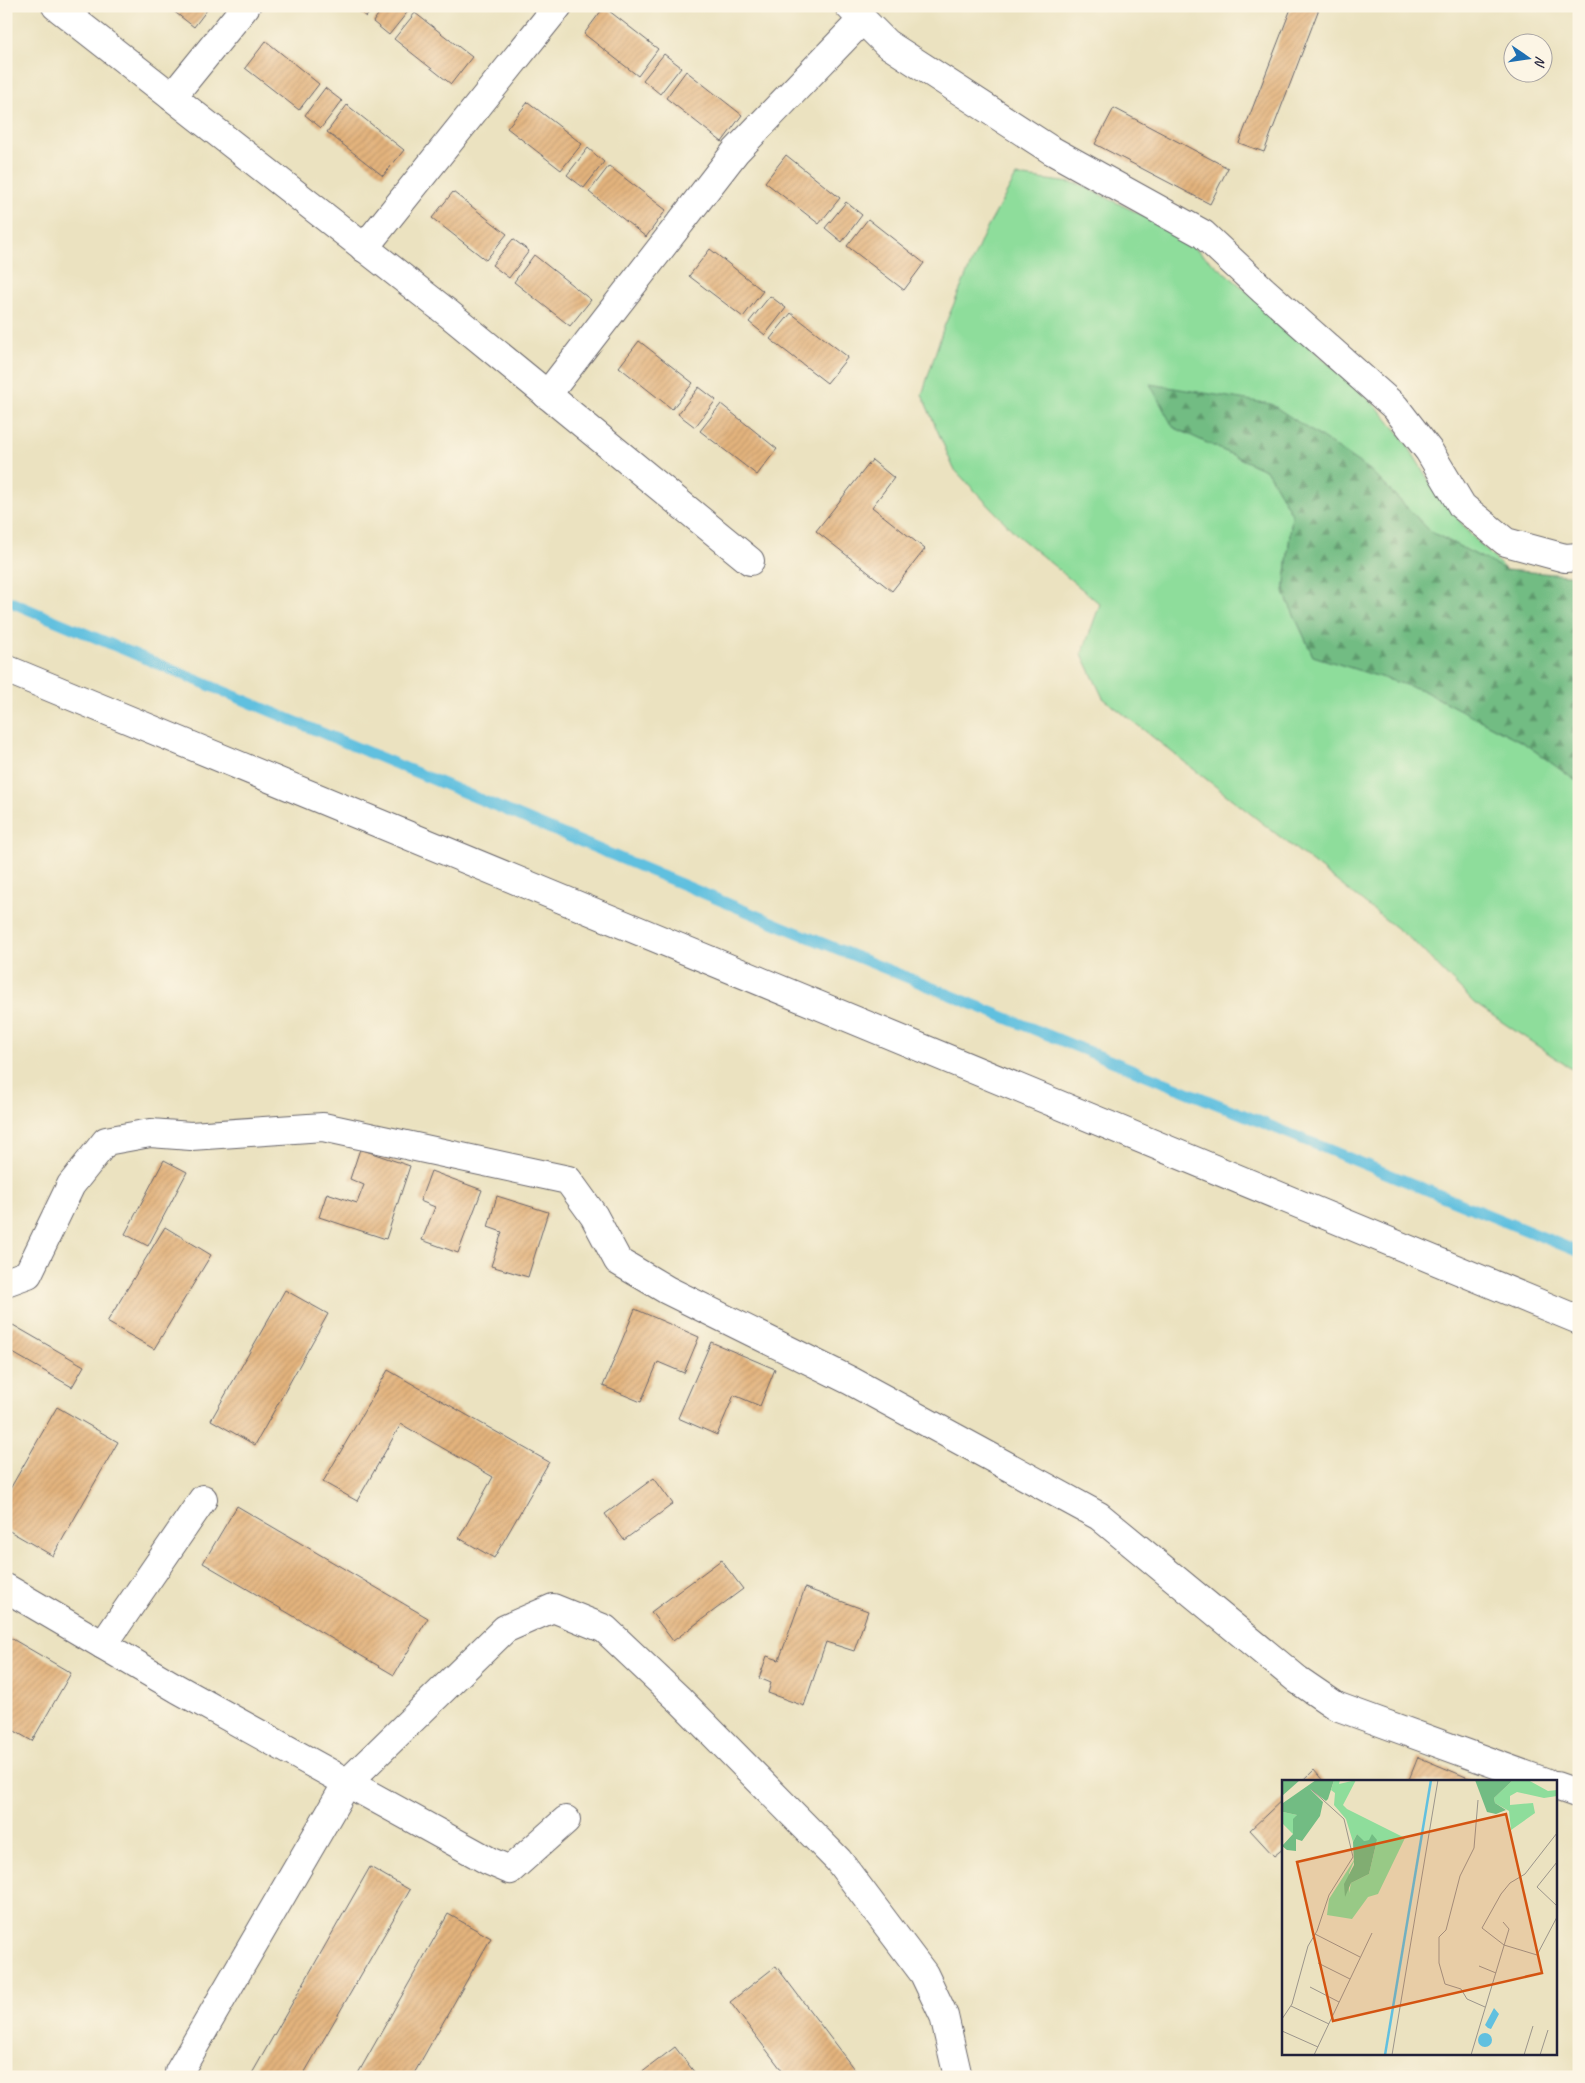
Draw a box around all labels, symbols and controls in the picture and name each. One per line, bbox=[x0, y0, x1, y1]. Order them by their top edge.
north arrow bbox=[1502, 32, 1552, 82]
text: N bbox=[1530, 55, 1549, 69]
inset map bbox=[1282, 1780, 1558, 2056]

